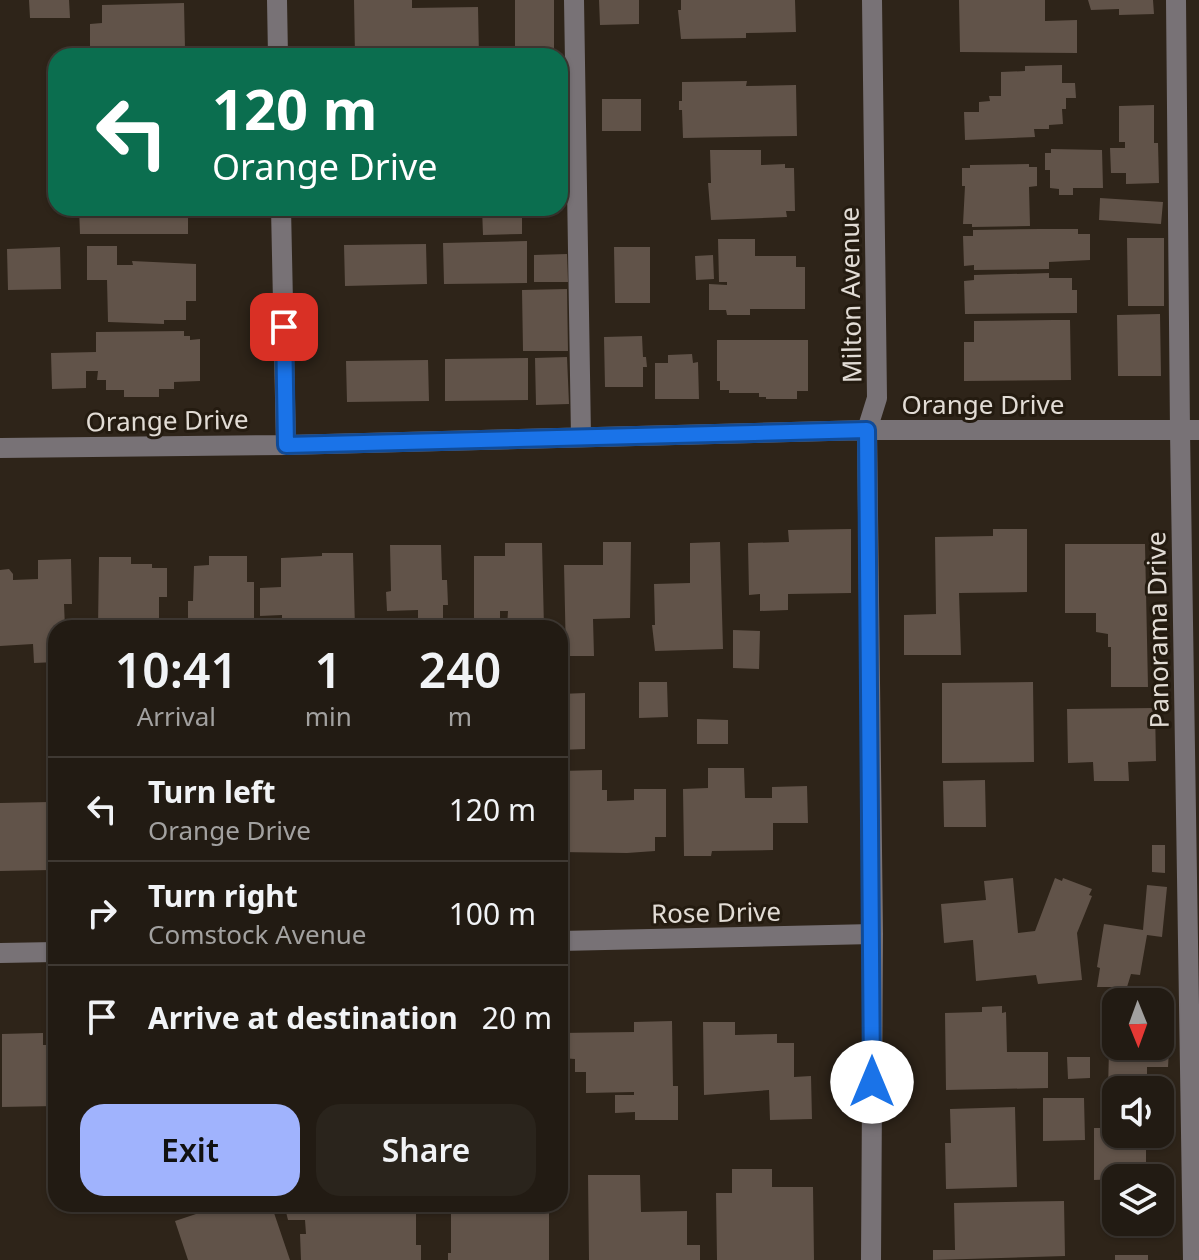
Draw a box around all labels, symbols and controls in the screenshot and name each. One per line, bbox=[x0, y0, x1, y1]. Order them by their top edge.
text: 120 m bbox=[212, 70, 377, 146]
icon: left bbox=[80, 80, 184, 184]
text: Orange Drive bbox=[212, 142, 438, 191]
street label: Milton Avenue bbox=[830, 207, 870, 383]
pin bbox=[250, 293, 318, 361]
icon: arrive bbox=[262, 305, 306, 349]
street label: Orange Drive bbox=[902, 386, 1064, 422]
street label: Orange Drive bbox=[85, 401, 249, 439]
street label: Panorama Drive bbox=[1137, 531, 1177, 729]
text: 10:41 bbox=[115, 637, 238, 702]
text: 1 bbox=[315, 637, 342, 702]
text: 240 bbox=[419, 637, 501, 702]
text: Arrival bbox=[137, 698, 216, 734]
text: min bbox=[305, 698, 352, 734]
text: m bbox=[448, 698, 472, 734]
text: Turn left bbox=[148, 771, 276, 812]
icon: left bbox=[80, 787, 124, 831]
text: 120 m bbox=[449, 789, 536, 830]
text: Orange Drive bbox=[148, 812, 311, 848]
text: Turn right bbox=[148, 875, 298, 916]
icon: right bbox=[80, 891, 124, 935]
text: 100 m bbox=[449, 893, 536, 934]
street label: Rose Drive bbox=[651, 893, 781, 931]
text: Comstock Avenue bbox=[148, 916, 366, 952]
north arrow bbox=[1102, 988, 1174, 1060]
map controls bbox=[1102, 988, 1174, 1236]
icon: arrive bbox=[80, 995, 124, 1039]
text: Arrive at destination bbox=[148, 997, 458, 1038]
text: 20 m bbox=[482, 997, 552, 1038]
position arrow bbox=[830, 1040, 914, 1124]
button: sound bbox=[1102, 1076, 1174, 1148]
button: Exit bbox=[80, 1104, 300, 1196]
button: Share bbox=[316, 1104, 536, 1196]
button: layers bbox=[1102, 1164, 1174, 1236]

